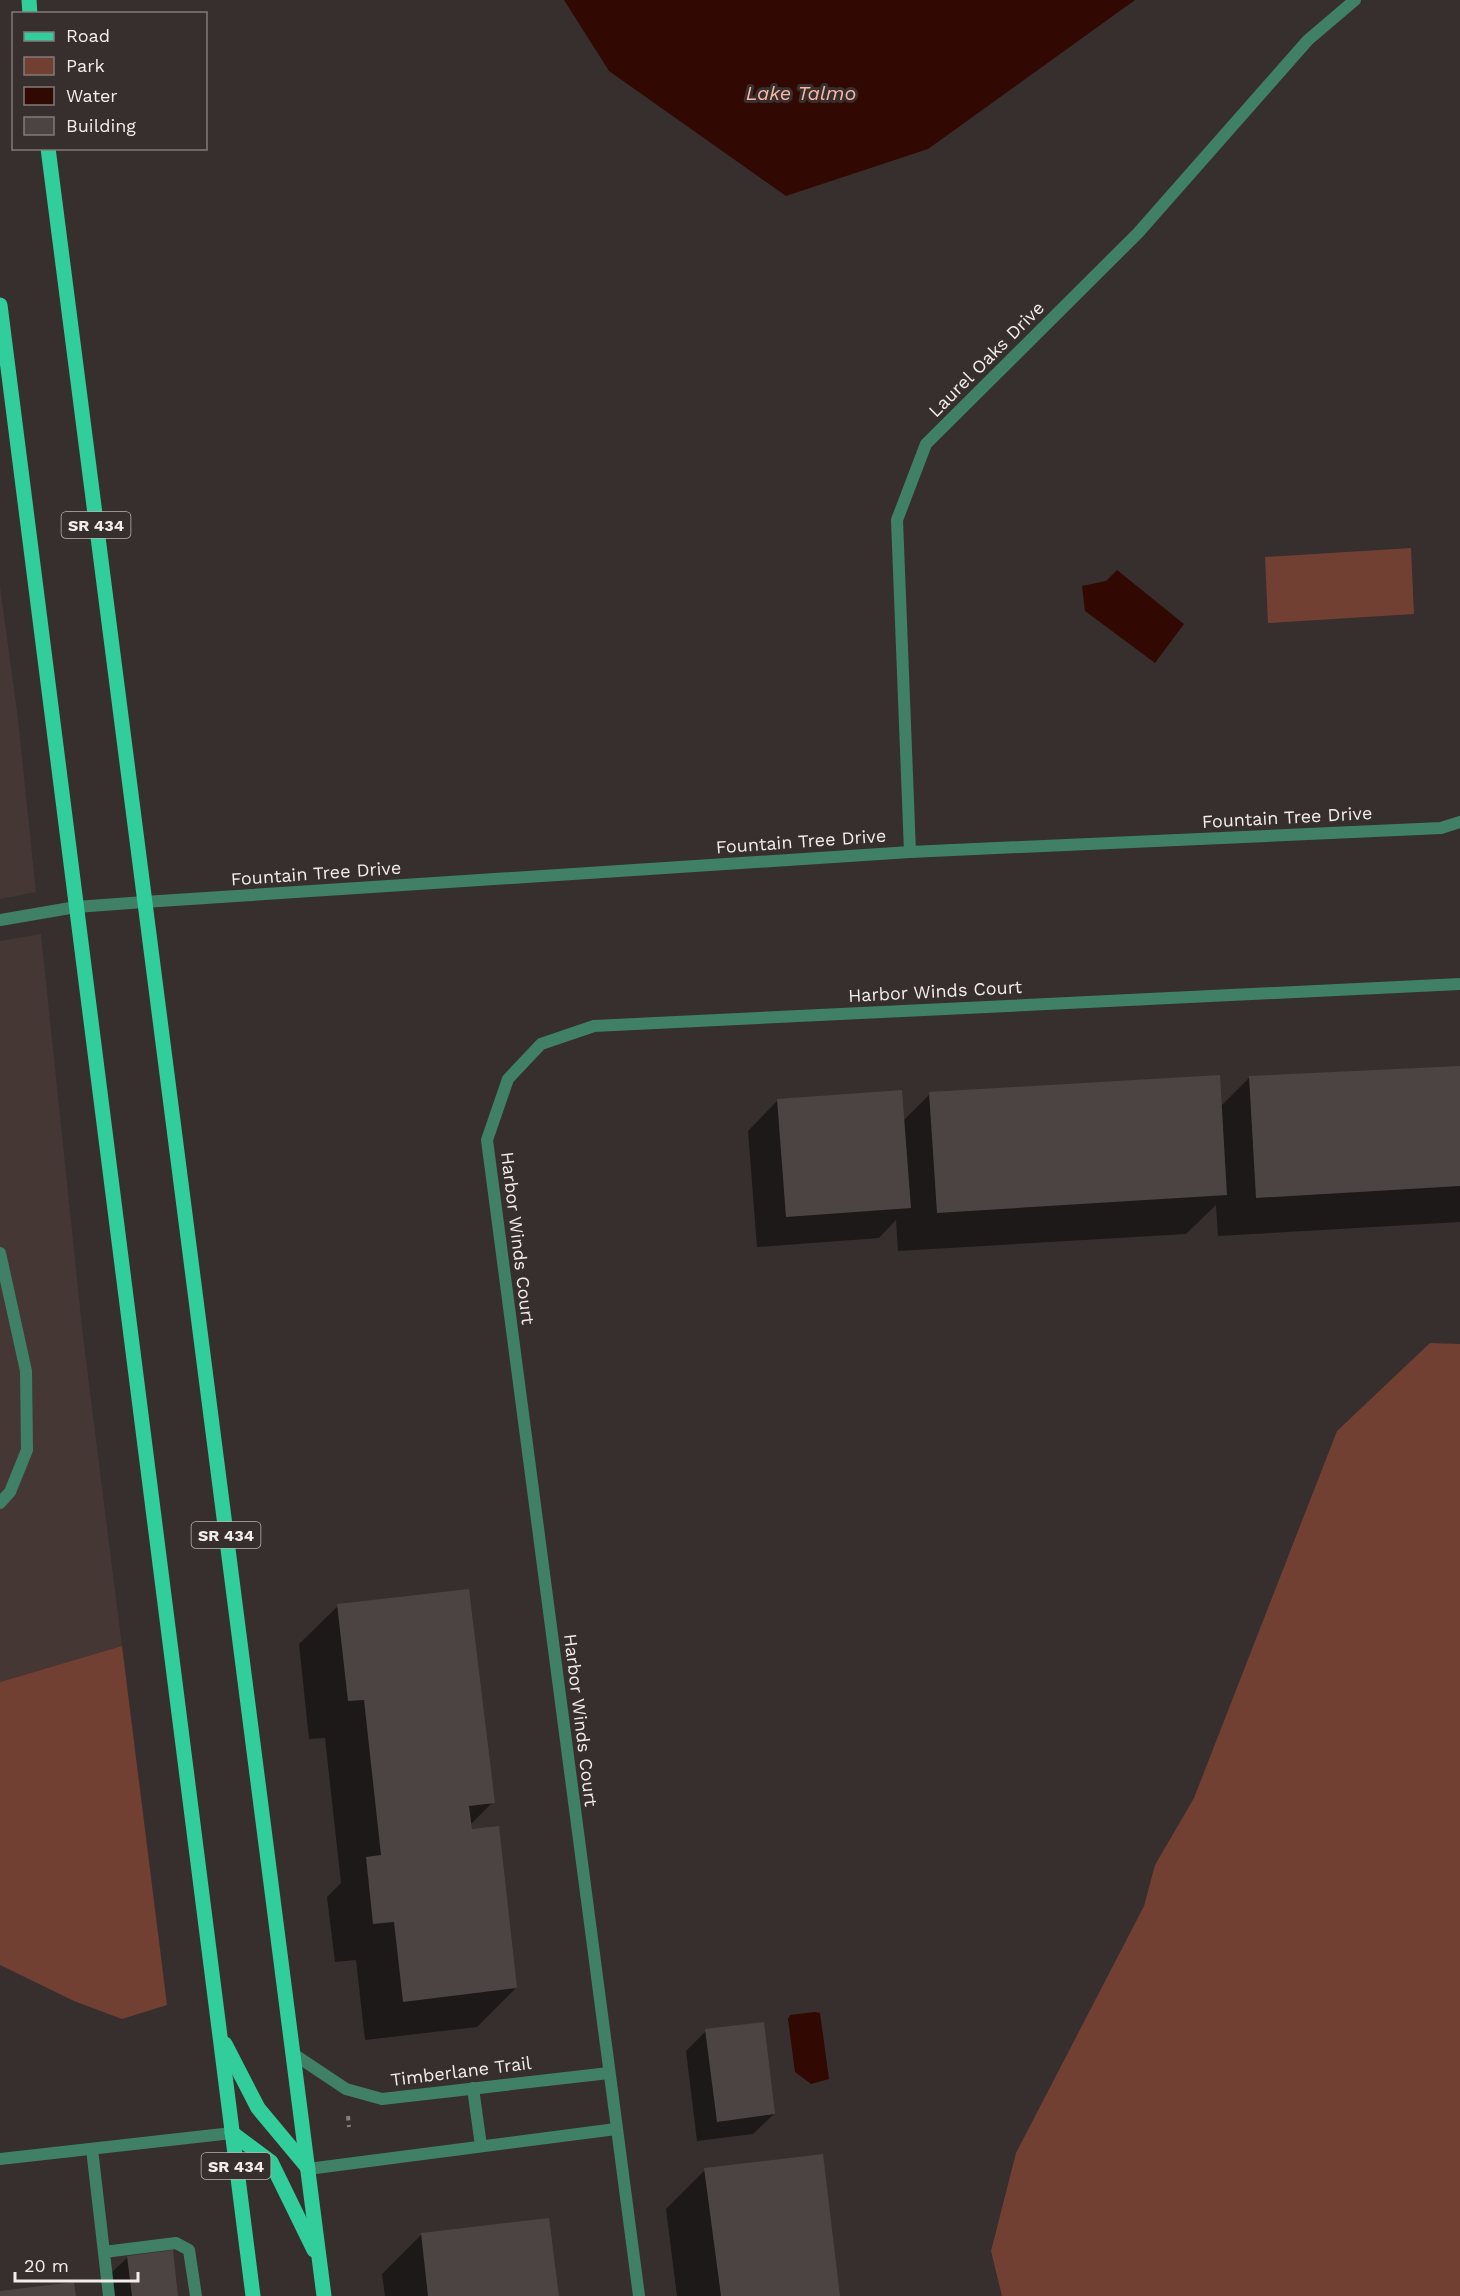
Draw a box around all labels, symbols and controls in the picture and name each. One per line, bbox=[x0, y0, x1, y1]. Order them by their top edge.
legend bbox=[12, 12, 207, 150]
text: Road bbox=[66, 25, 110, 46]
text: Park bbox=[66, 55, 105, 76]
water label: Lake Talmo bbox=[746, 81, 856, 105]
text: Water bbox=[66, 85, 118, 106]
text: Building bbox=[66, 115, 136, 136]
street label: Laurel Oaks Drive bbox=[924, 297, 1048, 421]
road number: SR 434 bbox=[62, 512, 130, 538]
street label: Fountain Tree Drive bbox=[1201, 802, 1373, 832]
street label: Fountain Tree Drive bbox=[715, 825, 887, 857]
street label: Fountain Tree Drive bbox=[230, 857, 402, 889]
street label: Harbor Winds Court bbox=[848, 976, 1023, 1006]
street label: Harbor Winds Court bbox=[497, 1150, 539, 1326]
road number: SR 434 bbox=[192, 1522, 260, 1548]
street label: Harbor Winds Court bbox=[560, 1632, 602, 1808]
street label: Timberlane Trail bbox=[389, 2052, 533, 2090]
road number: SR 434 bbox=[202, 2153, 270, 2179]
scale bar bbox=[15, 2245, 138, 2283]
text: 20 m bbox=[24, 2255, 69, 2276]

